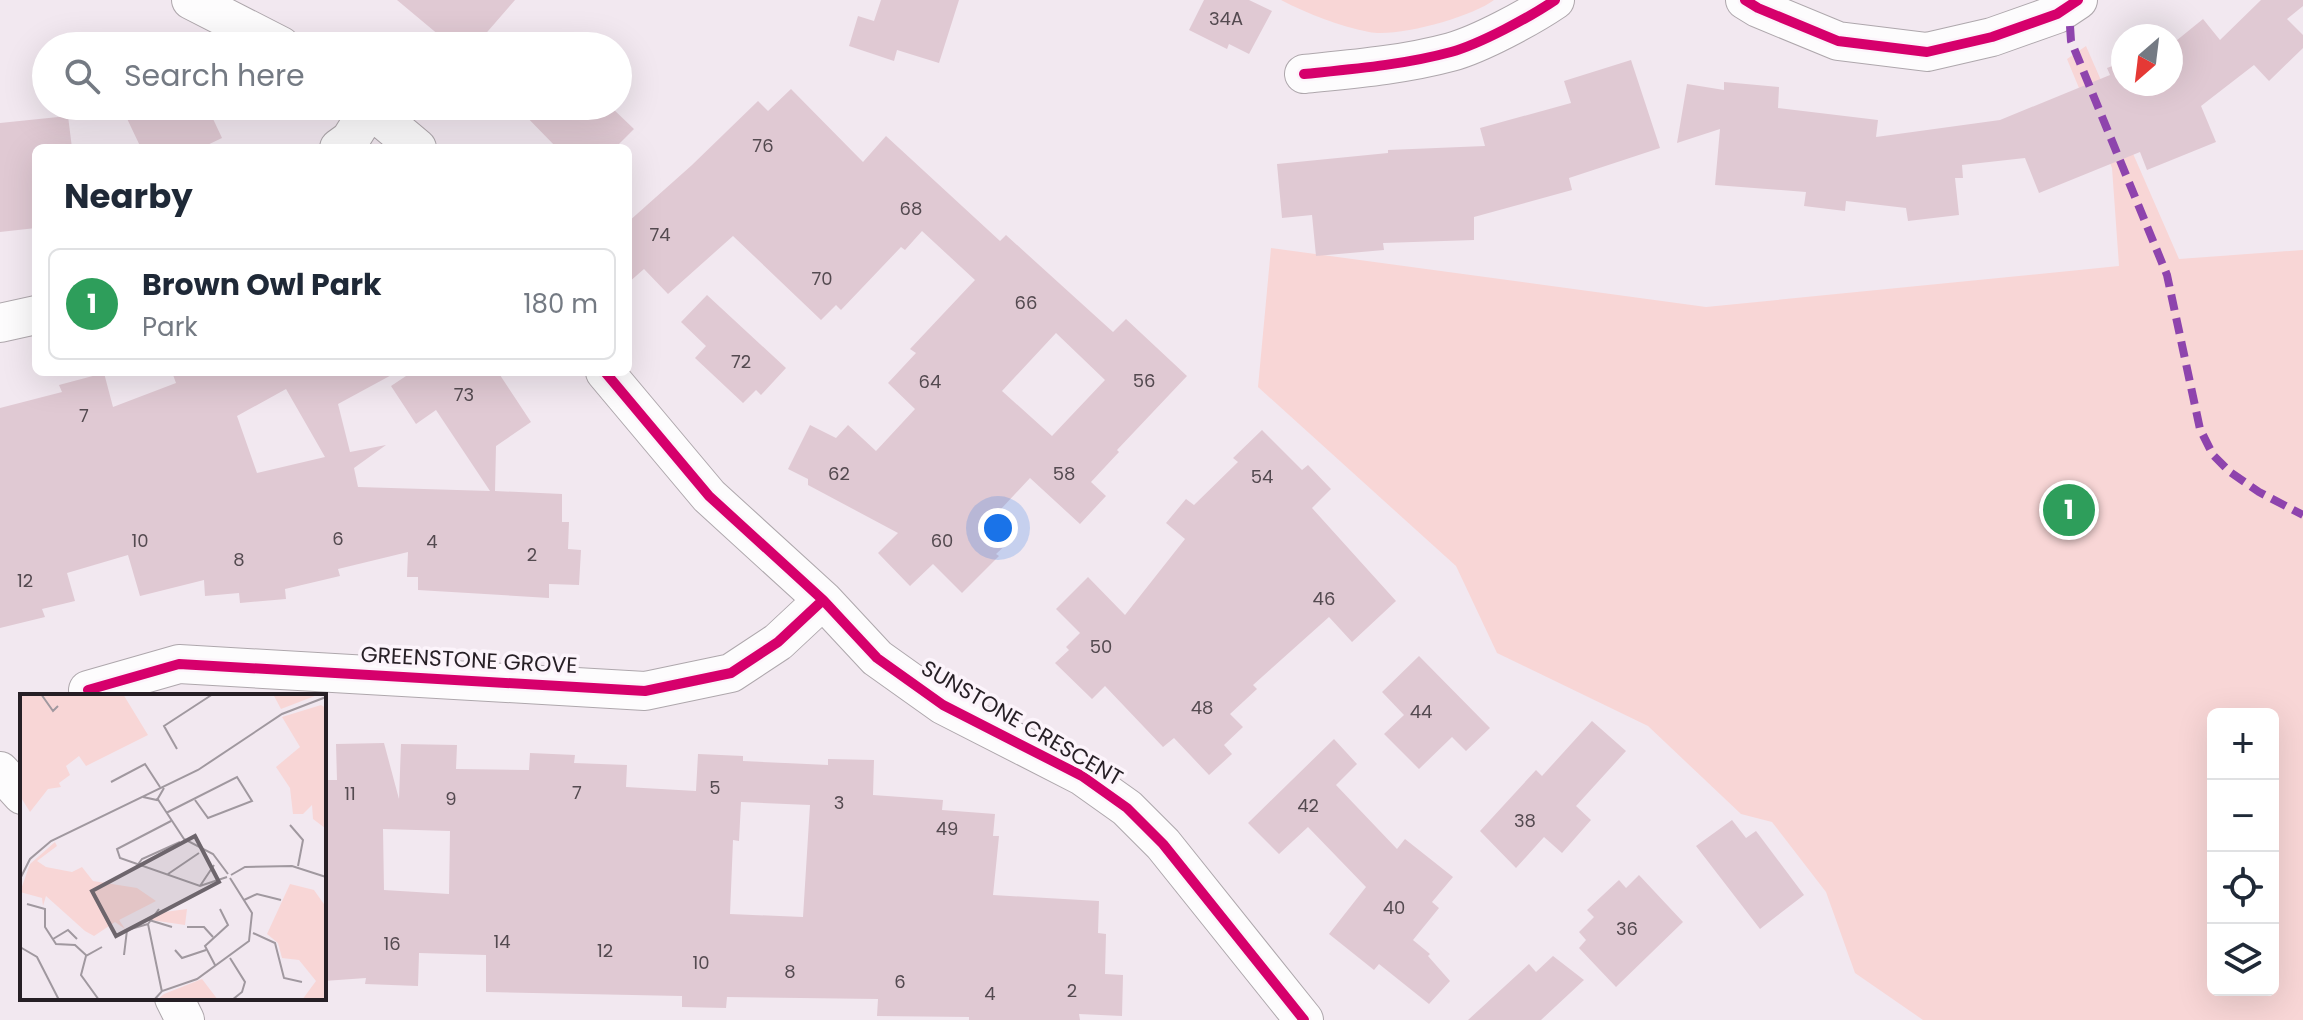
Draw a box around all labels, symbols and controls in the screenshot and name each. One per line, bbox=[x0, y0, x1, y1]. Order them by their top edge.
house number: 34A bbox=[1209, 6, 1243, 31]
north arrow bbox=[2111, 24, 2183, 96]
search box bbox=[32, 32, 632, 120]
icon: search bbox=[60, 54, 104, 98]
text: Search here bbox=[124, 54, 305, 97]
house number: 76 bbox=[752, 133, 774, 158]
text: Nearby bbox=[64, 172, 193, 220]
house number: 68 bbox=[900, 196, 922, 221]
house number: 74 bbox=[649, 222, 671, 247]
text: Brown Owl Park bbox=[142, 263, 382, 306]
house number: 70 bbox=[811, 266, 833, 291]
text: 1 bbox=[87, 286, 97, 322]
text: 180 m bbox=[523, 286, 598, 322]
house number: 66 bbox=[1015, 290, 1037, 315]
text: Park bbox=[142, 309, 198, 345]
house number: 72 bbox=[731, 349, 751, 374]
house number: 56 bbox=[1133, 368, 1155, 393]
house number: 64 bbox=[919, 369, 941, 394]
house number: 73 bbox=[454, 382, 474, 407]
house number: 7 bbox=[79, 403, 89, 428]
house number: 62 bbox=[828, 461, 850, 486]
house number: 58 bbox=[1053, 461, 1075, 486]
house number: 54 bbox=[1251, 464, 1273, 489]
pin: 1 bbox=[2043, 480, 2095, 540]
your location bbox=[978, 508, 1018, 548]
house number: 6 bbox=[332, 526, 344, 551]
house number: 10 bbox=[131, 528, 149, 553]
house number: 60 bbox=[931, 528, 953, 553]
house number: 4 bbox=[426, 529, 438, 554]
house number: 2 bbox=[527, 542, 537, 567]
house number: 8 bbox=[233, 547, 245, 572]
house number: 12 bbox=[17, 568, 33, 593]
house number: 46 bbox=[1313, 586, 1335, 611]
house number: 50 bbox=[1090, 634, 1112, 659]
street label: GREENSTONE GROVE bbox=[360, 639, 578, 681]
street label: SUNSTONE CRESCENT bbox=[915, 653, 1129, 794]
inset map bbox=[20, 694, 326, 1000]
house number: 48 bbox=[1191, 695, 1213, 720]
house number: 44 bbox=[1410, 699, 1432, 724]
map controls bbox=[2207, 708, 2279, 996]
button: + bbox=[2207, 708, 2279, 780]
house number: 5 bbox=[709, 775, 721, 800]
house number: 7 bbox=[572, 780, 582, 805]
button: − bbox=[2207, 780, 2279, 852]
house number: 11 bbox=[344, 781, 356, 806]
house number: 9 bbox=[445, 786, 457, 811]
house number: 3 bbox=[834, 790, 844, 815]
house number: 42 bbox=[1297, 793, 1319, 818]
house number: 38 bbox=[1514, 808, 1536, 833]
house number: 49 bbox=[936, 816, 958, 841]
button: locate bbox=[2207, 852, 2279, 924]
house number: 40 bbox=[1383, 895, 1405, 920]
house number: 36 bbox=[1616, 916, 1638, 941]
button: layers bbox=[2207, 924, 2279, 996]
house number: 14 bbox=[493, 929, 511, 954]
house number: 16 bbox=[383, 931, 401, 956]
house number: 12 bbox=[597, 938, 613, 963]
house number: 10 bbox=[692, 950, 710, 975]
house number: 8 bbox=[784, 959, 796, 984]
house number: 6 bbox=[894, 969, 906, 994]
house number: 2 bbox=[1067, 978, 1077, 1003]
house number: 4 bbox=[984, 981, 996, 1006]

